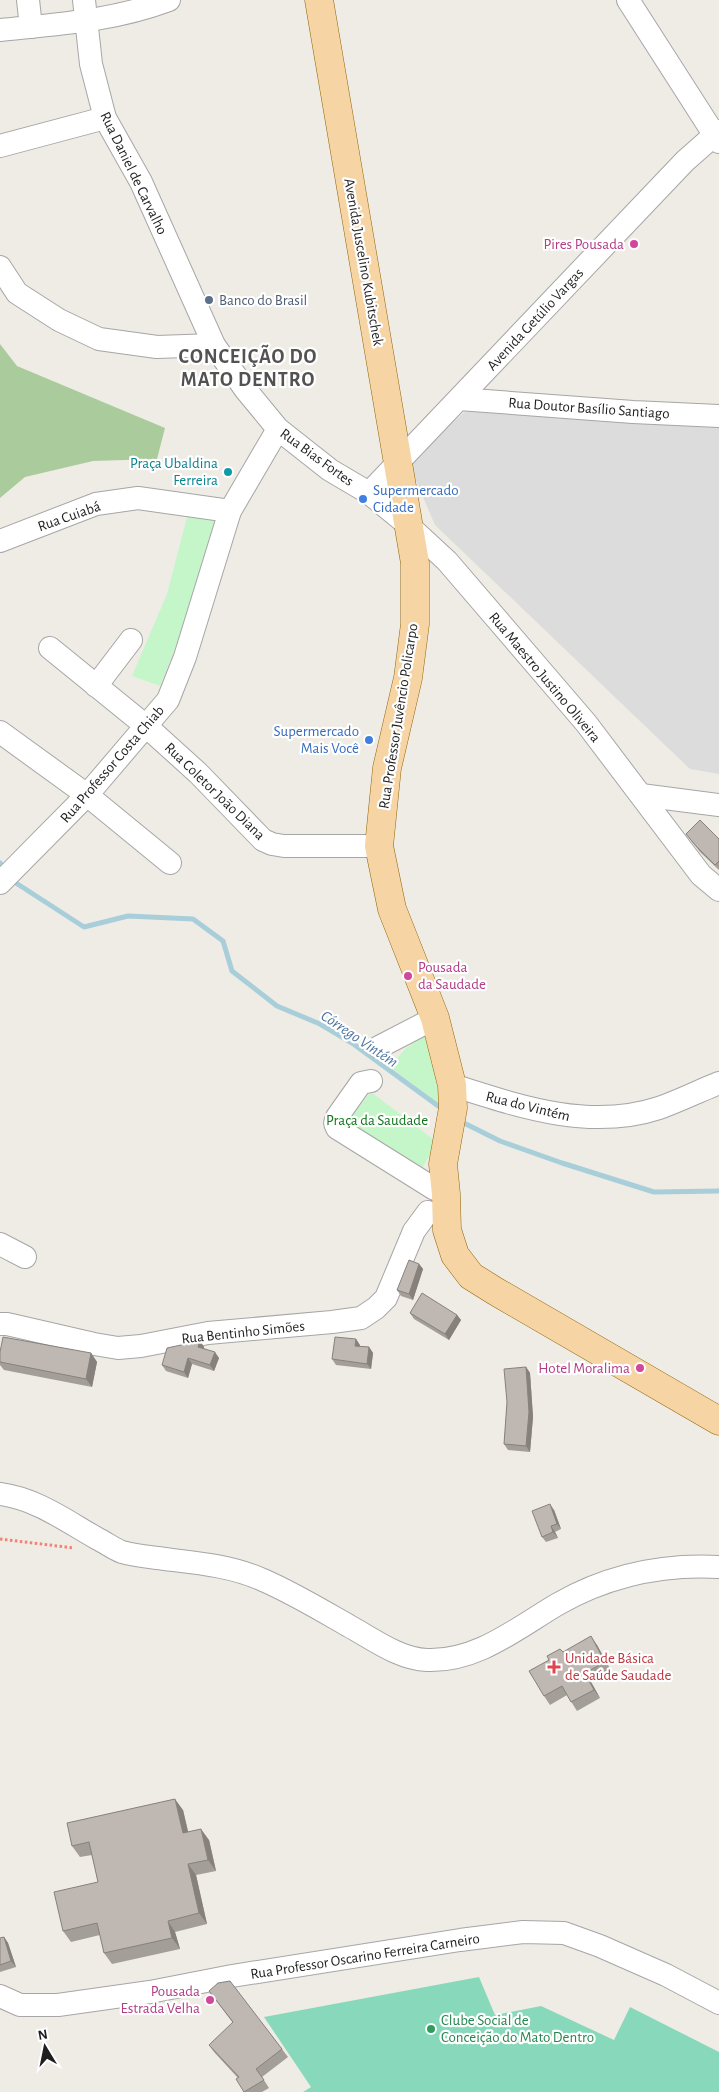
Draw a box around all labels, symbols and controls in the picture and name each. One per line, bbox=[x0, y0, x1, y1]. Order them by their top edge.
street label: Rua Daniel de Carvalho bbox=[97, 109, 170, 237]
street label: Avenida Juscelino Kubitschek bbox=[341, 177, 386, 347]
place label: Pires Pousada bbox=[543, 237, 624, 252]
marker: Pires Pousada bbox=[628, 238, 640, 250]
street label: Avenida Getúlio Vargas bbox=[484, 265, 587, 373]
place label: Banco do Brasil bbox=[219, 293, 307, 308]
marker: Banco do Brasil bbox=[203, 294, 215, 306]
district label: CONCEIÇÃO DO MATO DENTRO bbox=[179, 344, 317, 390]
street label: Rua Doutor Basílio Santiago bbox=[508, 395, 670, 422]
street label: Rua Bias Fortes bbox=[277, 426, 356, 489]
place label: Praça Ubaldina Ferreira bbox=[130, 456, 218, 488]
marker: Praça Ubaldina Ferreira bbox=[222, 466, 234, 478]
place label: Supermercado Cidade bbox=[373, 483, 459, 515]
marker: Supermercado Cidade bbox=[357, 493, 369, 505]
street label: Rua Cuiabá bbox=[36, 499, 103, 534]
street label: Rua Maestro Justino Oliveira bbox=[486, 610, 603, 745]
street label: Rua Professor Juvêncio Policarpo bbox=[376, 622, 421, 810]
street label: Rua Professor Costa Chiab bbox=[58, 703, 167, 826]
place label: Supermercado Mais Você bbox=[273, 724, 359, 756]
marker: Supermercado Mais Você bbox=[363, 734, 375, 746]
street label: Rua Coletor João Diana bbox=[162, 740, 268, 843]
place label: Pousada da Saudade bbox=[418, 960, 486, 992]
marker: Pousada da Saudade bbox=[402, 970, 414, 982]
water label: Córrego Vintém bbox=[318, 1007, 401, 1070]
street label: Rua do Vintém bbox=[484, 1089, 571, 1124]
park label: Praça da Saudade bbox=[326, 1113, 428, 1128]
street label: Rua Bentinho Simões bbox=[181, 1319, 305, 1346]
place label: Hotel Moralima bbox=[538, 1361, 630, 1376]
marker: Hotel Moralima bbox=[634, 1362, 646, 1374]
place label: Unidade Básica de Saúde Saudade bbox=[565, 1651, 671, 1683]
marker: Unidade Básica de Saúde Saudade bbox=[547, 1660, 561, 1674]
street label: Rua Professor Oscarino Ferreira Carneiro bbox=[249, 1931, 481, 1982]
place label: Pousada Estrada Velha bbox=[120, 1984, 200, 2016]
marker: Pousada Estrada Velha bbox=[204, 1994, 216, 2006]
place label: Clube Social de Conceição do Mato Dentro bbox=[441, 2013, 594, 2045]
north arrow bbox=[20, 2022, 70, 2072]
marker: Clube Social de Conceição do Mato Dentro bbox=[425, 2023, 437, 2035]
text: N bbox=[37, 2027, 49, 2043]

